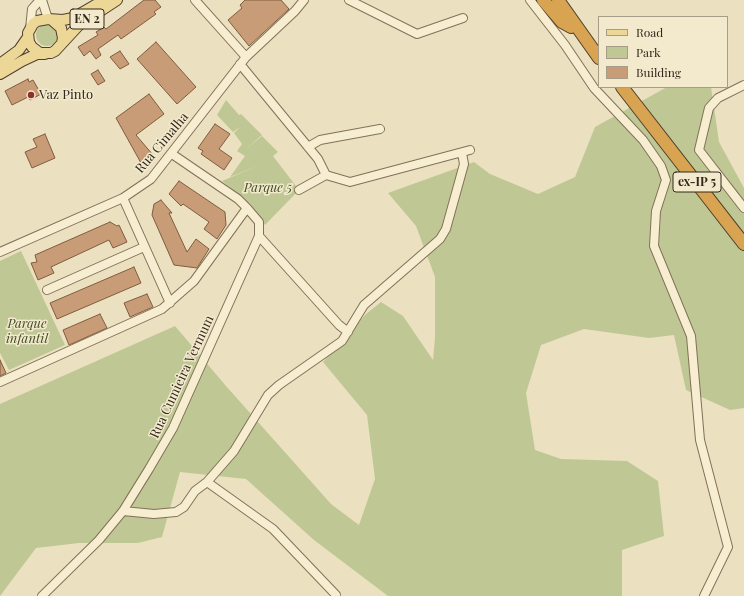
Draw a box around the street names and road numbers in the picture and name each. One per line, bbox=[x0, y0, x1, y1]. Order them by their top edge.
road number: EN 2 bbox=[70, 9, 104, 29]
street label: Rua Cimalha bbox=[132, 110, 192, 176]
road number: ex-IP 5 bbox=[673, 172, 721, 192]
street label: Rua Cumieira Vermum bbox=[147, 313, 217, 441]

